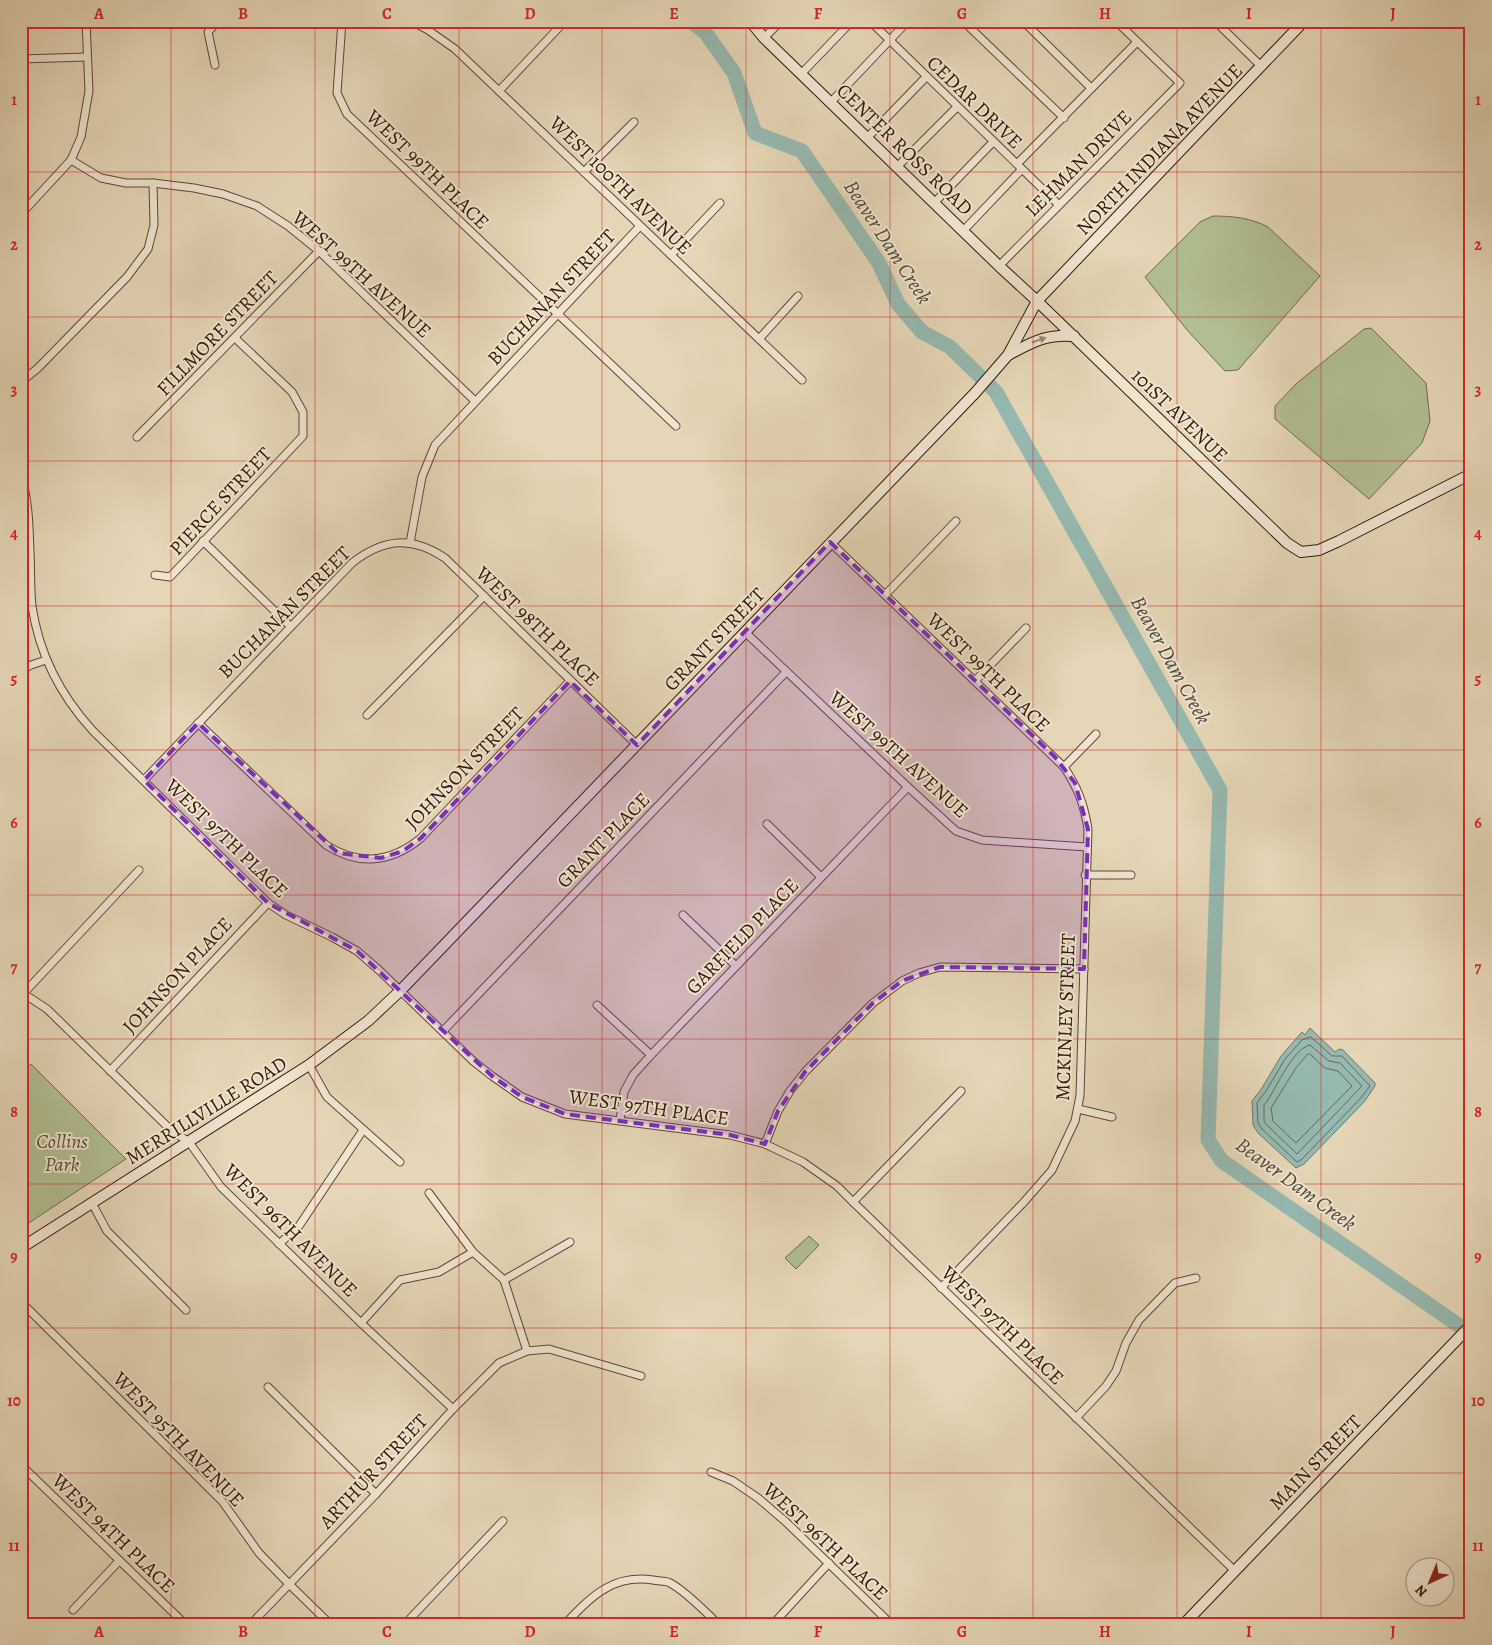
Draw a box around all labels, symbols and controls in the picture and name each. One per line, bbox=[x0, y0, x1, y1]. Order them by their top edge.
text: A bbox=[93, 3, 105, 25]
text: B bbox=[238, 3, 248, 25]
text: C bbox=[382, 3, 392, 25]
text: D bbox=[524, 3, 536, 25]
text: E bbox=[669, 3, 679, 25]
text: F bbox=[814, 3, 823, 25]
text: G bbox=[957, 3, 967, 25]
text: H bbox=[1099, 3, 1111, 25]
text: I bbox=[1246, 3, 1252, 25]
text: J bbox=[1390, 3, 1396, 25]
street label: CEDAR DRIVE bbox=[921, 50, 1028, 155]
street label: NORTH INDIANA AVENUE bbox=[1070, 58, 1249, 241]
street label: CENTER ROSS ROAD bbox=[831, 77, 979, 221]
text: 1 bbox=[11, 89, 17, 111]
text: 1 bbox=[1475, 89, 1481, 111]
street label: WEST 99TH PLACE bbox=[359, 103, 495, 235]
street label: LEHMAN DRIVE bbox=[1019, 104, 1138, 223]
street label: WEST 100TH AVENUE bbox=[543, 109, 698, 261]
water label: Beaver Dam Creek bbox=[837, 175, 939, 309]
street label: WEST 99TH AVENUE bbox=[285, 204, 437, 344]
street label: BUCHANAN STREET bbox=[481, 223, 622, 371]
text: 2 bbox=[10, 234, 18, 256]
text: 2 bbox=[1474, 234, 1482, 256]
street label: FILLMORE STREET bbox=[151, 265, 284, 402]
one-way arrow bbox=[1032, 336, 1047, 343]
street label: 101ST AVENUE bbox=[1125, 362, 1234, 468]
text: 3 bbox=[11, 379, 18, 401]
text: 3 bbox=[1475, 379, 1482, 401]
street label: PIERCE STREET bbox=[163, 441, 278, 561]
text: 4 bbox=[10, 523, 18, 545]
text: 4 bbox=[1474, 523, 1482, 545]
street label: BUCHANAN STREET bbox=[212, 540, 357, 685]
street label: WEST 98TH PLACE bbox=[469, 560, 605, 692]
street label: GRANT STREET bbox=[658, 582, 771, 697]
water label: Beaver Dam Creek bbox=[1124, 591, 1218, 729]
street label: WEST 99TH PLACE bbox=[920, 606, 1056, 738]
text: 5 bbox=[11, 668, 18, 690]
text: 5 bbox=[1475, 668, 1482, 690]
street label: WEST 99TH AVENUE bbox=[822, 684, 974, 824]
street label: JOHNSON STREET bbox=[399, 701, 530, 836]
street label: WEST 97TH PLACE bbox=[159, 772, 294, 904]
street label: GRANT PLACE bbox=[551, 787, 656, 894]
text: 6 bbox=[10, 812, 18, 834]
text: 6 bbox=[1474, 812, 1482, 834]
street label: GARFIELD PLACE bbox=[680, 872, 805, 1000]
street label: JOHNSON PLACE bbox=[116, 911, 238, 1039]
street label: MCKINLEY STREET bbox=[1049, 933, 1082, 1101]
text: 7 bbox=[11, 957, 18, 979]
text: 7 bbox=[1475, 957, 1482, 979]
street label: MERRILLVILLE ROAD bbox=[120, 1050, 292, 1171]
street label: WEST 97TH PLACE bbox=[566, 1083, 730, 1132]
text: 8 bbox=[10, 1101, 18, 1123]
text: 8 bbox=[1474, 1101, 1482, 1123]
park label: Collins Park bbox=[36, 1128, 88, 1178]
water label: Beaver Dam Creek bbox=[1230, 1131, 1362, 1237]
street label: WEST 96TH AVENUE bbox=[217, 1157, 363, 1303]
text: 9 bbox=[10, 1246, 18, 1268]
text: 9 bbox=[1474, 1246, 1482, 1268]
street label: WEST 97TH PLACE bbox=[935, 1259, 1070, 1391]
street label: WEST 95TH AVENUE bbox=[106, 1365, 250, 1513]
text: 10 bbox=[7, 1390, 21, 1412]
text: 10 bbox=[1471, 1390, 1485, 1412]
street label: ARTHUR STREET bbox=[312, 1408, 434, 1535]
street label: MAIN STREET bbox=[1263, 1409, 1368, 1516]
street label: WEST 94TH PLACE bbox=[45, 1467, 181, 1599]
street label: WEST 96TH PLACE bbox=[757, 1476, 894, 1606]
text: 11 bbox=[8, 1535, 20, 1557]
text: 11 bbox=[1472, 1535, 1484, 1557]
north arrow bbox=[1404, 1558, 1454, 1608]
text: N bbox=[1411, 1581, 1432, 1601]
text: A bbox=[93, 1621, 105, 1643]
text: B bbox=[238, 1621, 248, 1643]
text: C bbox=[382, 1621, 392, 1643]
text: D bbox=[524, 1621, 536, 1643]
text: E bbox=[669, 1621, 679, 1643]
text: F bbox=[814, 1621, 823, 1643]
text: G bbox=[957, 1621, 967, 1643]
text: H bbox=[1099, 1621, 1111, 1643]
text: I bbox=[1246, 1621, 1252, 1643]
text: J bbox=[1390, 1621, 1396, 1643]

